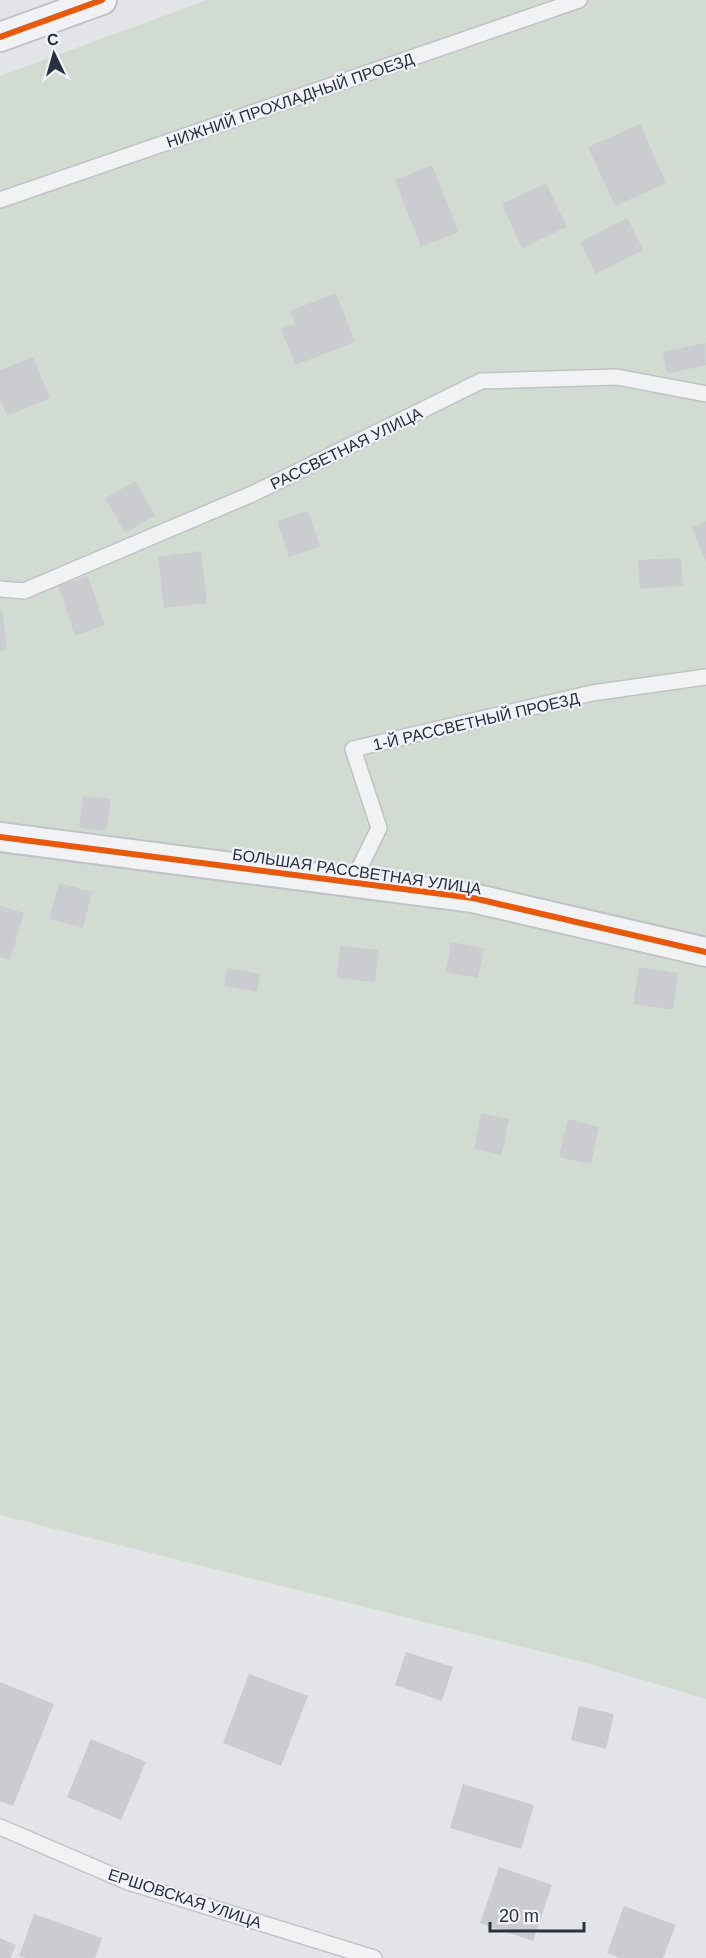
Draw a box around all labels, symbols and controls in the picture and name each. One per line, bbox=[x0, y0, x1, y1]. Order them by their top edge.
north arrow bbox=[24, 24, 84, 84]
text: С bbox=[46, 31, 60, 49]
street label: НИЖНИЙ ПРОХЛАДНЫЙ ПРОЕЗД bbox=[164, 49, 416, 151]
street label: РАССВЕТНАЯ УЛИЦА bbox=[268, 404, 425, 493]
street label: 1-Й РАССВЕТНЫЙ ПРОЕЗД bbox=[371, 688, 581, 754]
street label: БОЛЬШАЯ РАССВЕТНАЯ УЛИЦА bbox=[231, 846, 483, 897]
street label: ЕРШОВСКАЯ УЛИЦА bbox=[106, 1866, 264, 1931]
scale bar bbox=[490, 1895, 584, 1933]
text: 20 m bbox=[499, 1906, 539, 1926]

